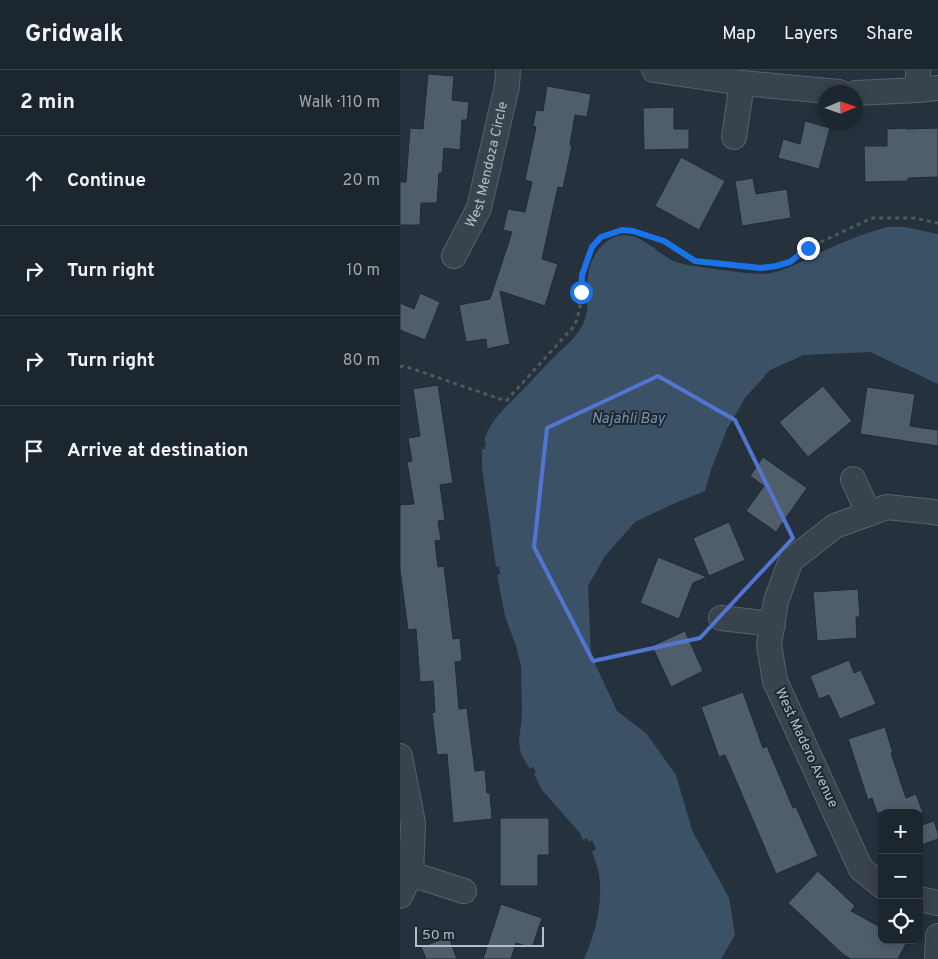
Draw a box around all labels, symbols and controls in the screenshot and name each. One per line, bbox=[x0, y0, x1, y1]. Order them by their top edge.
text: Gridwalk bbox=[25, 20, 123, 50]
text: Map bbox=[722, 23, 756, 46]
text: Layers bbox=[784, 23, 838, 46]
text: Share bbox=[866, 23, 913, 46]
north arrow bbox=[818, 85, 863, 130]
text: 2 min bbox=[20, 89, 75, 116]
text: Walk · 110 m bbox=[299, 93, 380, 113]
street label: West Mendoza Circle bbox=[462, 100, 512, 231]
icon: ahead bbox=[20, 167, 48, 195]
text: Continue bbox=[67, 169, 146, 193]
text: 20 m bbox=[343, 171, 380, 191]
route end bbox=[797, 237, 820, 260]
icon: right bbox=[20, 257, 48, 285]
text: Turn right bbox=[67, 259, 155, 283]
text: 10 m bbox=[346, 261, 380, 281]
route start bbox=[570, 281, 593, 304]
icon: right bbox=[20, 347, 48, 375]
text: Turn right bbox=[67, 349, 155, 373]
text: 80 m bbox=[343, 351, 380, 371]
water label: Najahli Bay bbox=[591, 410, 666, 429]
icon: arrive bbox=[20, 437, 48, 465]
text: Arrive at destination bbox=[67, 439, 248, 463]
street label: West Madero Avenue bbox=[771, 685, 841, 811]
map controls bbox=[878, 809, 923, 944]
button: + bbox=[878, 809, 923, 854]
button: − bbox=[878, 854, 923, 899]
button: locate bbox=[878, 899, 923, 944]
scale bar bbox=[415, 924, 544, 947]
text: 50 m bbox=[422, 927, 455, 944]

